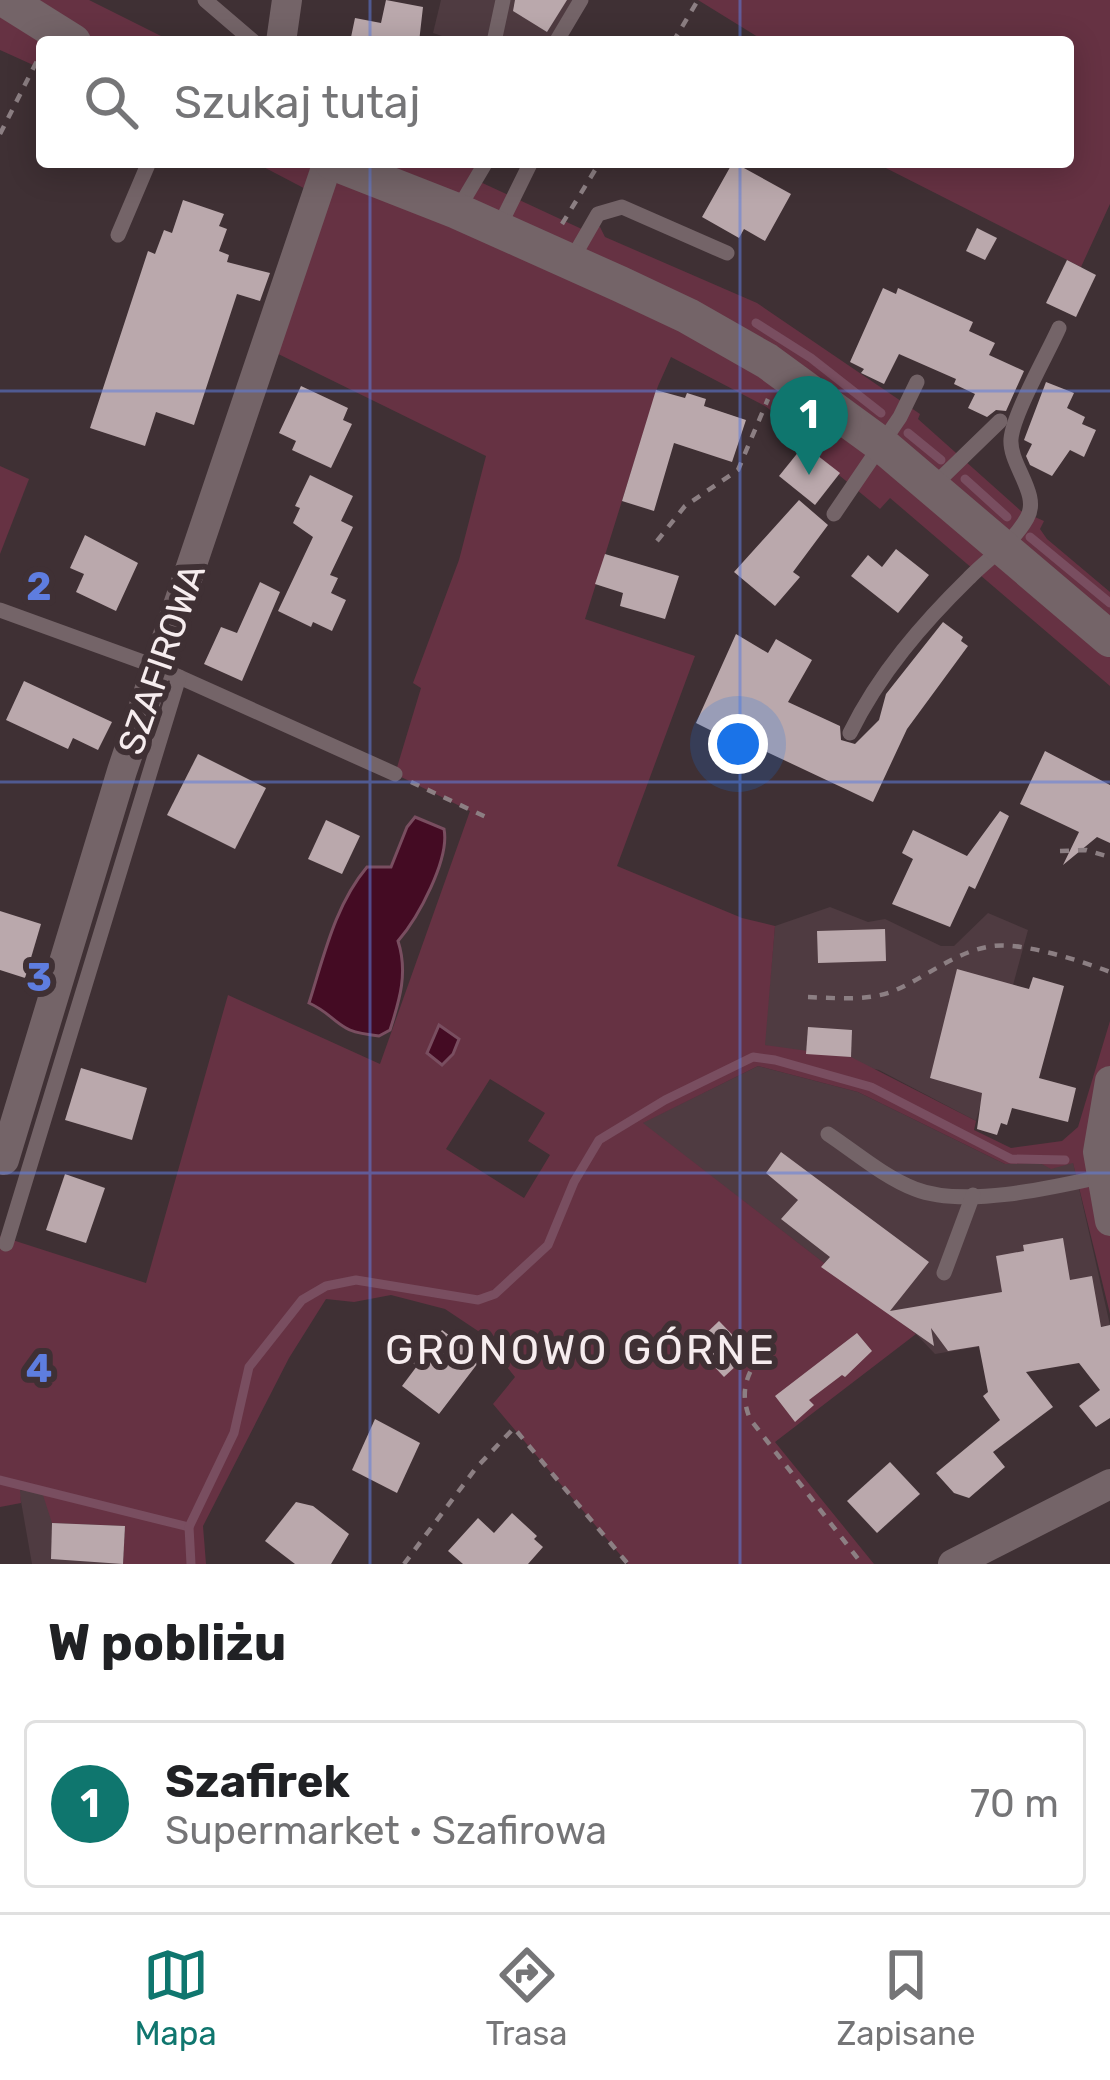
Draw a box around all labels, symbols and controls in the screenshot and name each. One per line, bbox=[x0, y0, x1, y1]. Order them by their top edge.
search box bbox=[36, 36, 1074, 168]
icon: search bbox=[78, 69, 144, 135]
text: Szukaj tutaj bbox=[174, 76, 421, 129]
pin: 1 bbox=[770, 376, 848, 475]
street label: SZAFIROWA bbox=[109, 558, 214, 760]
text: 2 bbox=[26, 564, 52, 610]
your location bbox=[708, 714, 768, 774]
text: 3 bbox=[26, 955, 52, 1001]
district label: GRONOWO GÓRNE bbox=[385, 1325, 777, 1375]
text: 4 bbox=[26, 1346, 52, 1392]
text: W pobliżu bbox=[48, 1612, 286, 1673]
text: Szafirek bbox=[165, 1755, 350, 1808]
text: 1 bbox=[80, 1781, 100, 1827]
text: 70 m bbox=[970, 1781, 1059, 1827]
text: Supermarket · Szafirowa bbox=[165, 1808, 607, 1854]
tab: Mapa bbox=[134, 1942, 217, 2053]
tab: Trasa bbox=[486, 1942, 568, 2053]
tab: Zapisane bbox=[836, 1942, 976, 2053]

